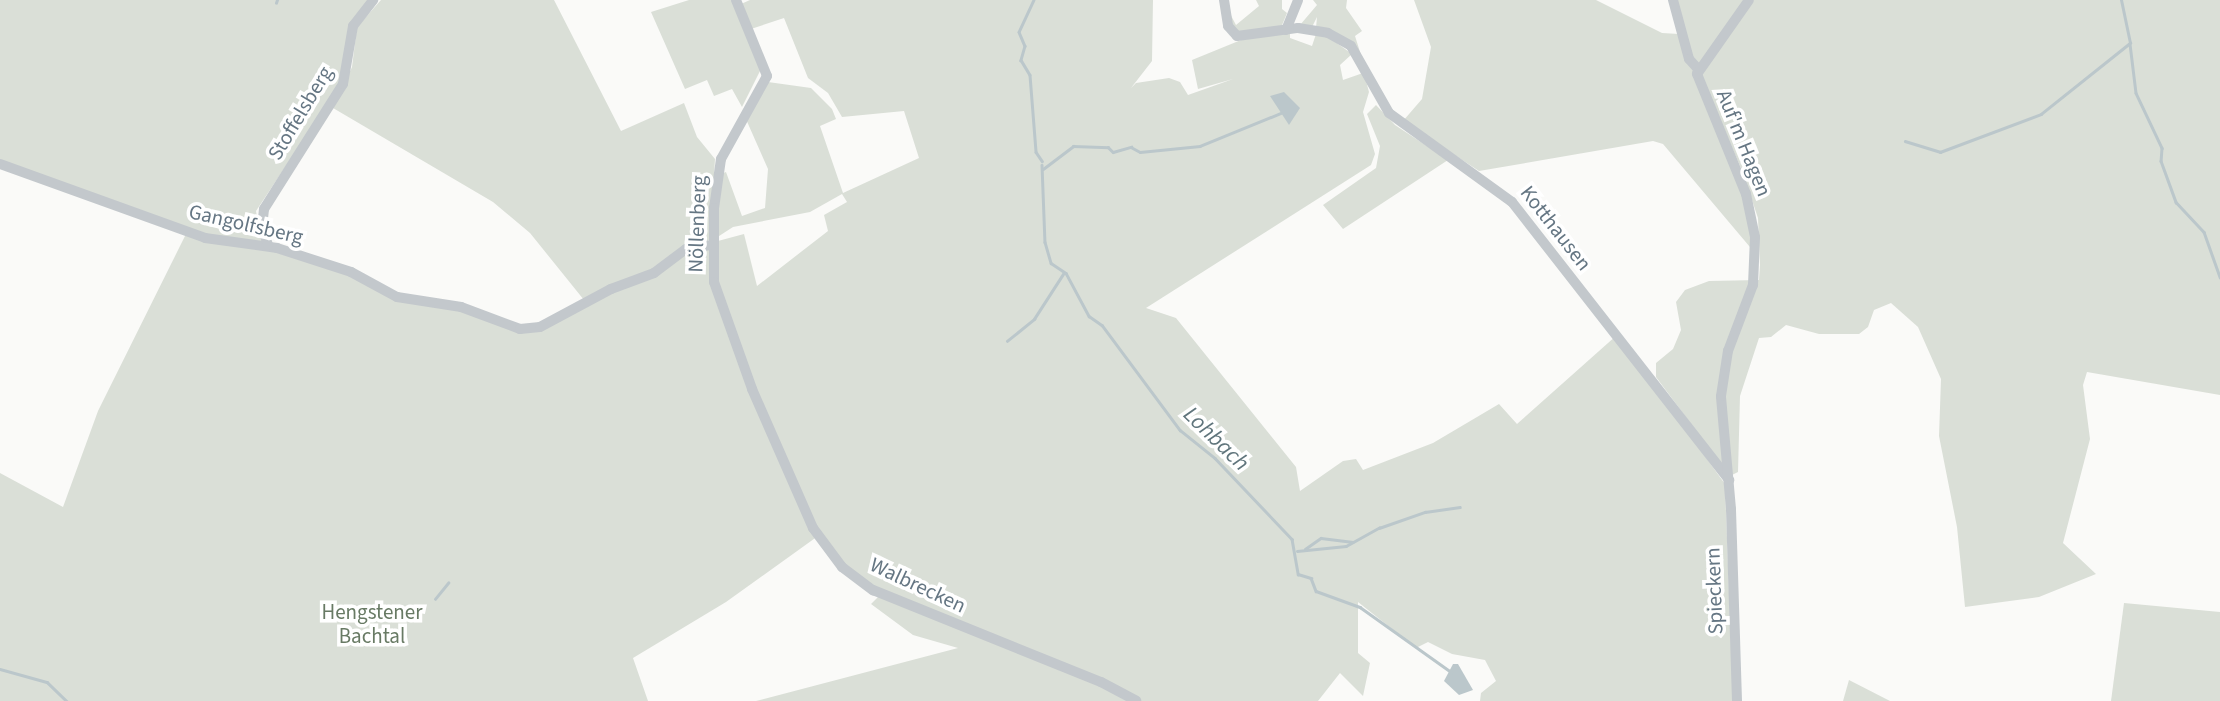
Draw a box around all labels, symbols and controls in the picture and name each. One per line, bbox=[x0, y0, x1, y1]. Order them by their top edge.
street label: Stoffelsberg bbox=[262, 61, 338, 165]
street label: Auf'm Hagen bbox=[1711, 86, 1777, 200]
street label: Nöllenberg bbox=[683, 175, 711, 273]
street label: Kotthausen bbox=[1515, 180, 1597, 276]
street label: Gangolfsberg bbox=[186, 199, 306, 249]
water label: Lohbach bbox=[1177, 401, 1255, 477]
street label: Spieckern bbox=[1700, 547, 1728, 635]
street label: Walbrecken bbox=[866, 552, 970, 618]
park label: Hengstener Bachtal bbox=[322, 599, 422, 649]

